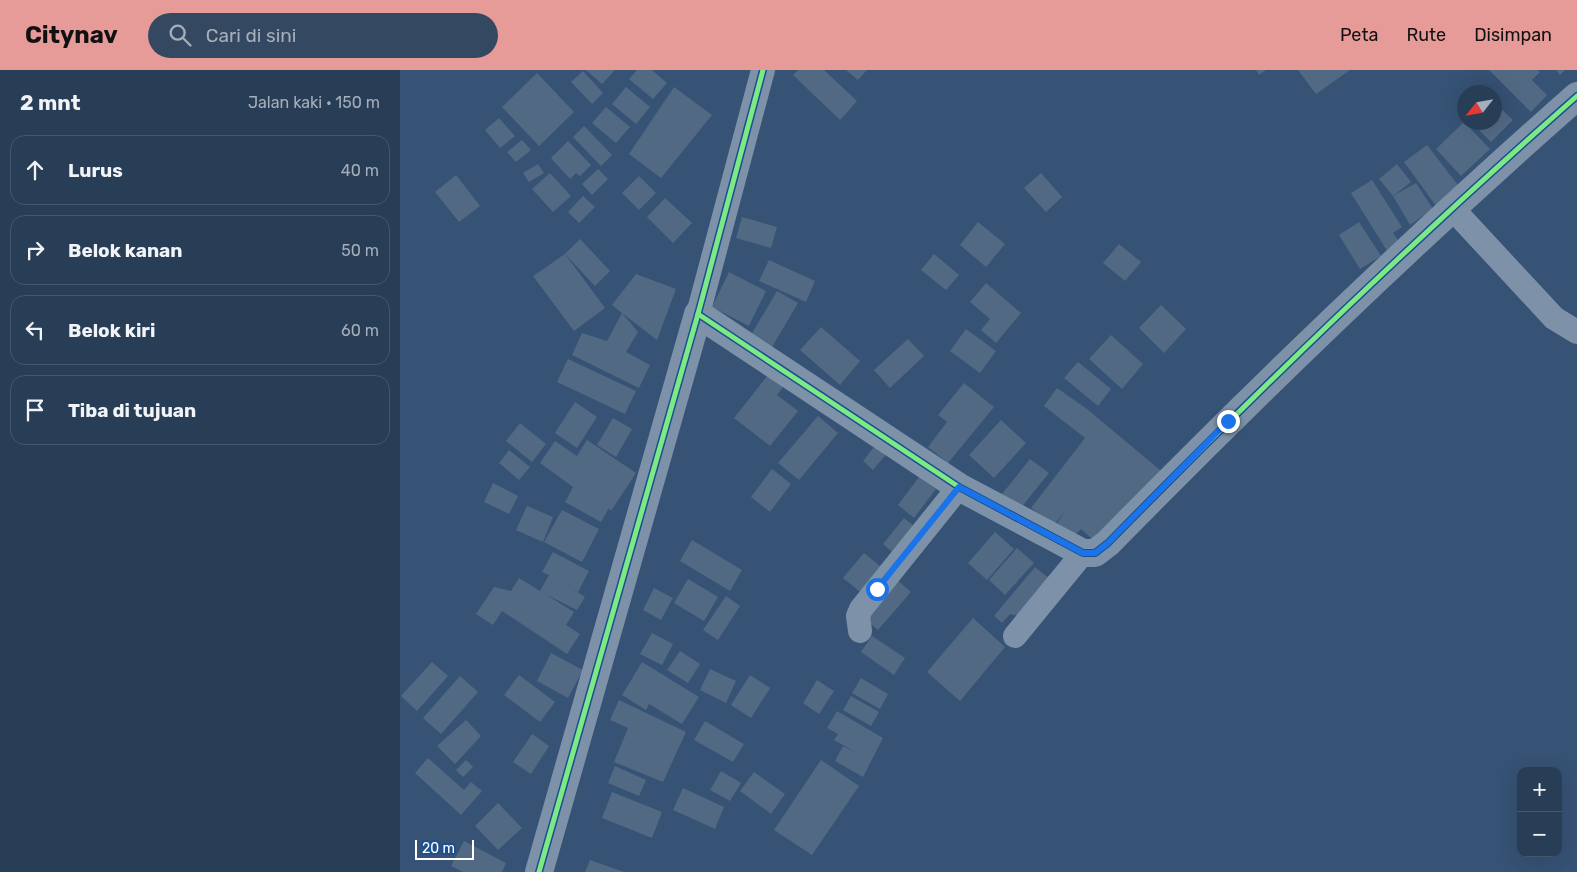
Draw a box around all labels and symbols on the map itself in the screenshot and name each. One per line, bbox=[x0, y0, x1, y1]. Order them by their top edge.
north arrow bbox=[1457, 85, 1502, 130]
route end bbox=[1217, 410, 1240, 433]
route start bbox=[866, 578, 889, 601]
scale bar bbox=[415, 837, 474, 860]

